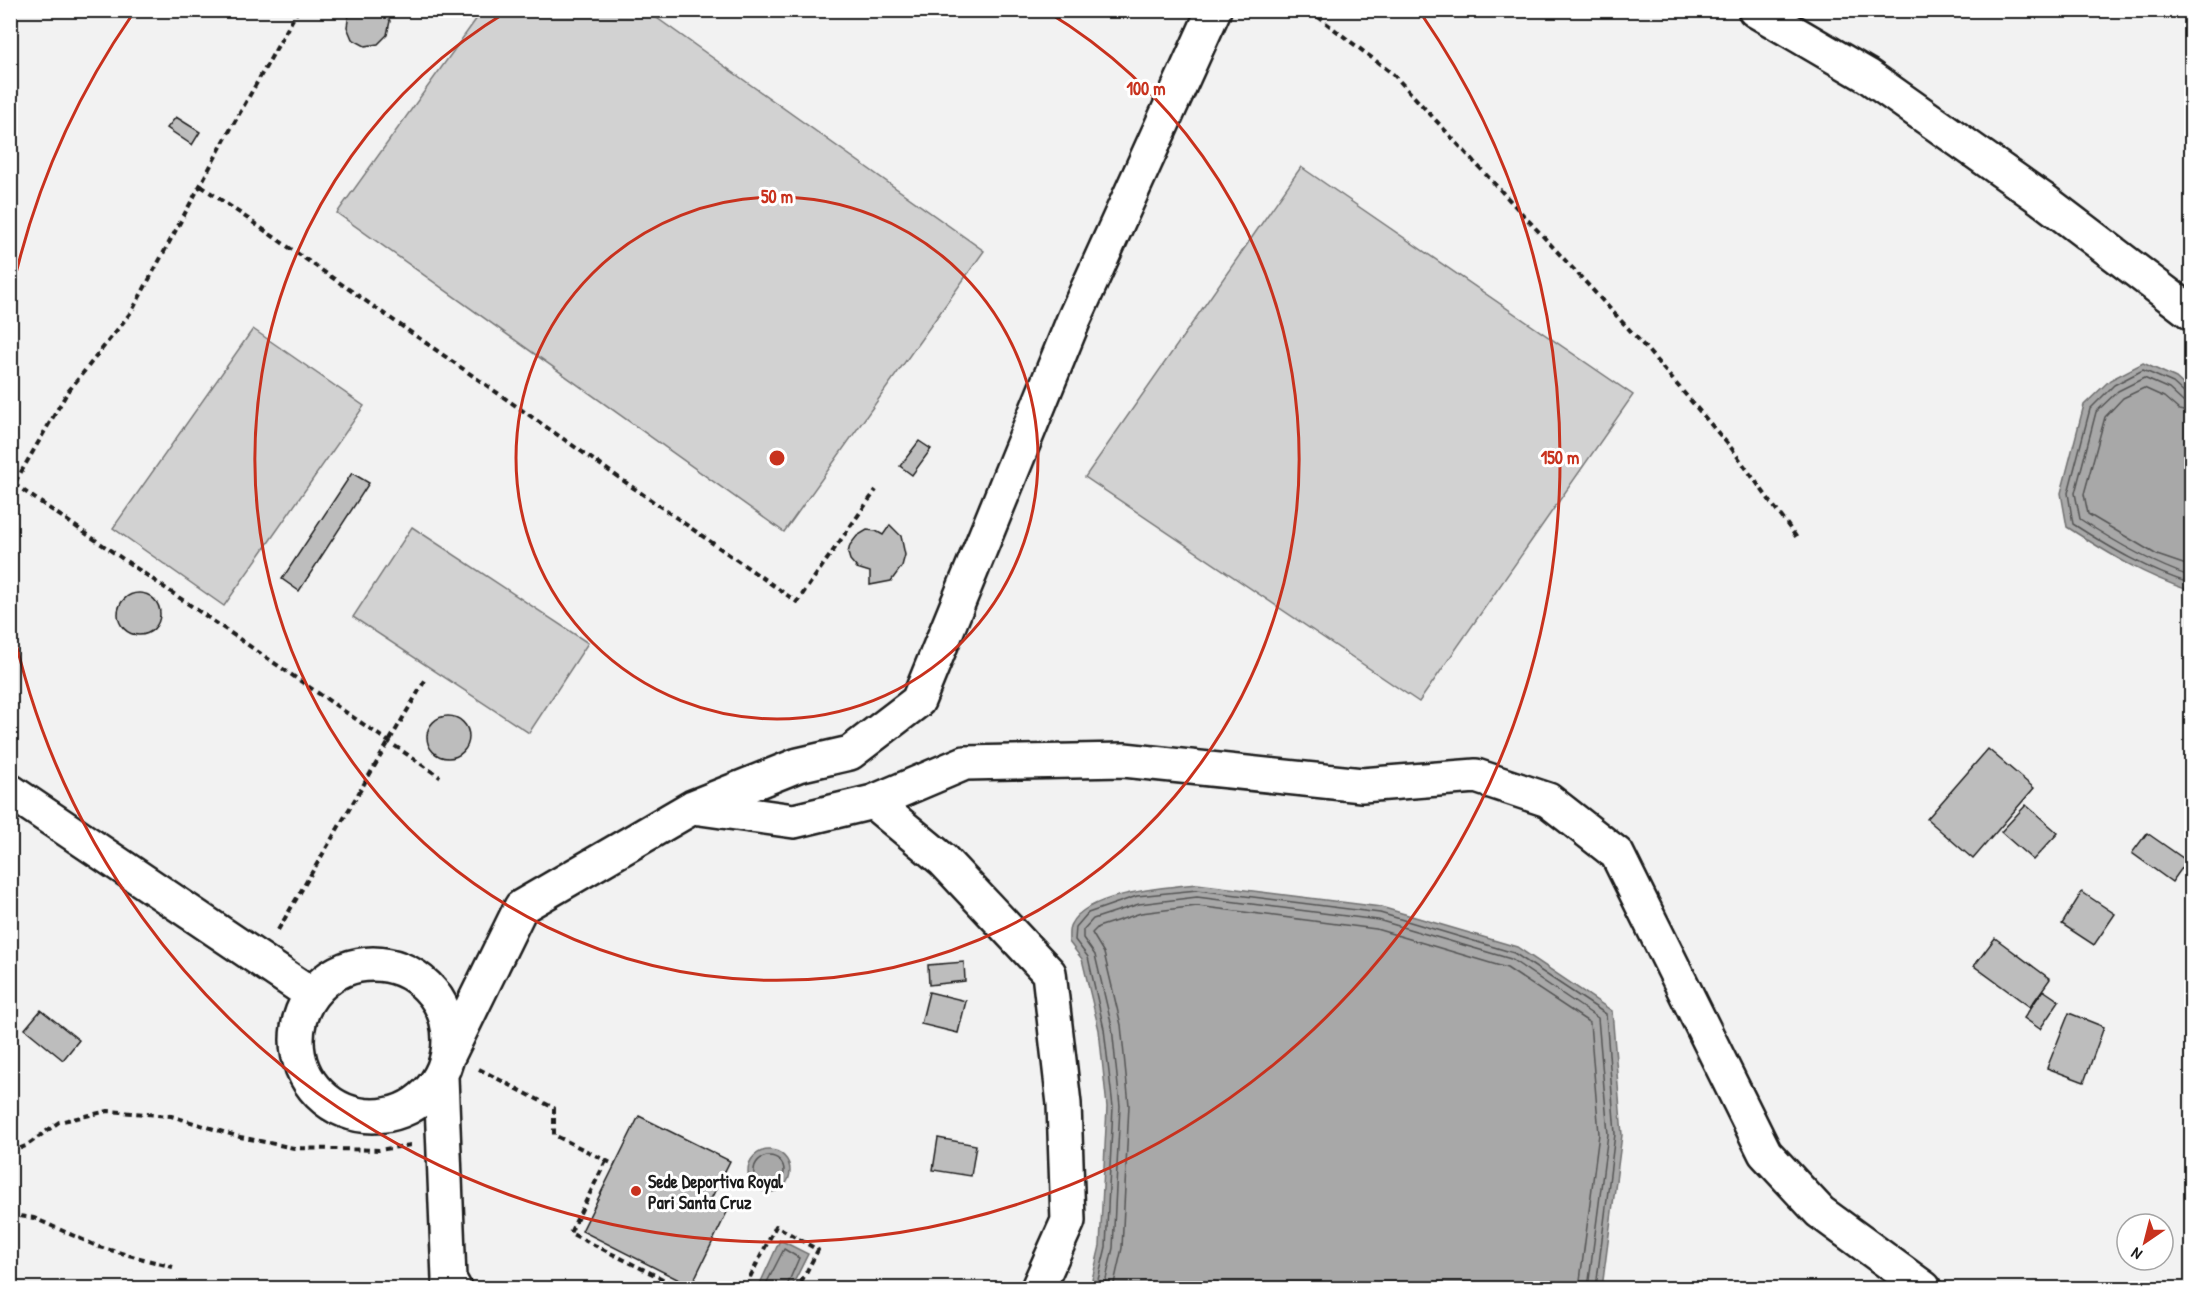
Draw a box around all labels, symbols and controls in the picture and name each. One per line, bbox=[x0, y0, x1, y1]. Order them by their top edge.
text: 100 m bbox=[1126, 76, 1166, 101]
text: 50 m bbox=[761, 184, 793, 209]
text: 150 m bbox=[1541, 445, 1579, 470]
centre of rings bbox=[767, 448, 787, 468]
place label: Sede Deportiva Royal Pari Santa Cruz bbox=[648, 1169, 784, 1215]
marker: Sede Deportiva Royal Pari Santa Cruz bbox=[629, 1184, 643, 1198]
north arrow bbox=[2115, 1212, 2175, 1272]
text: N bbox=[2126, 1243, 2146, 1266]

